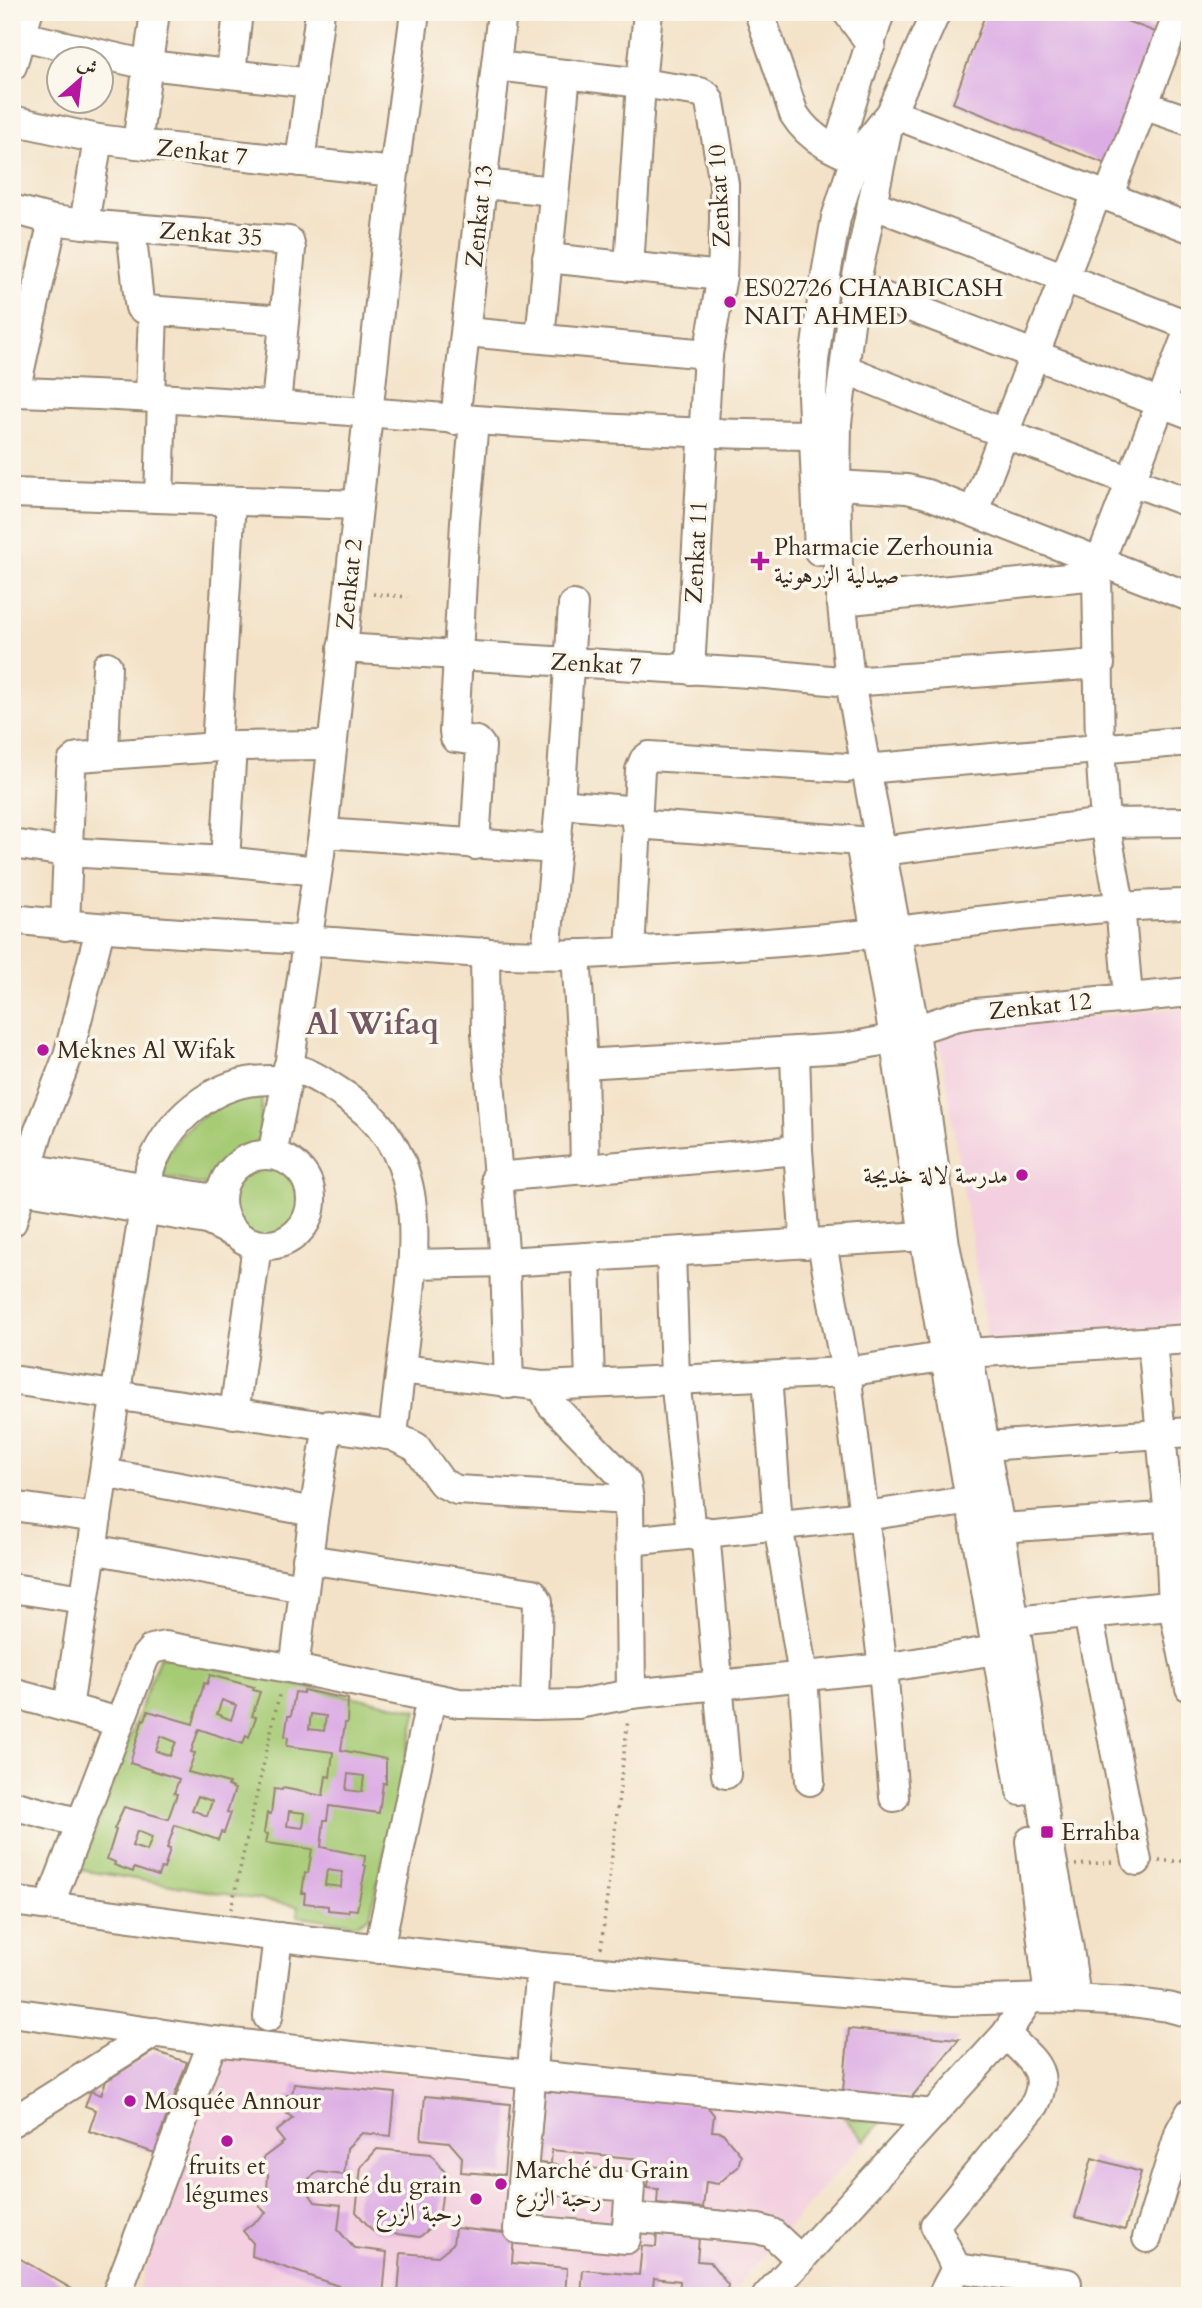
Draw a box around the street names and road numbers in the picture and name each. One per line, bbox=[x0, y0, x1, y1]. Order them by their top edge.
street label: Zenkat 7 bbox=[155, 131, 249, 174]
street label: Zenkat 10 bbox=[700, 143, 739, 249]
street label: Zenkat 13 bbox=[458, 163, 501, 269]
street label: Zenkat 35 bbox=[158, 214, 264, 255]
street label: Zenkat 11 bbox=[677, 499, 716, 605]
street label: Zenkat 2 bbox=[328, 537, 371, 631]
street label: Zenkat 7 bbox=[550, 646, 642, 683]
street label: Zenkat 12 bbox=[987, 985, 1093, 1028]

